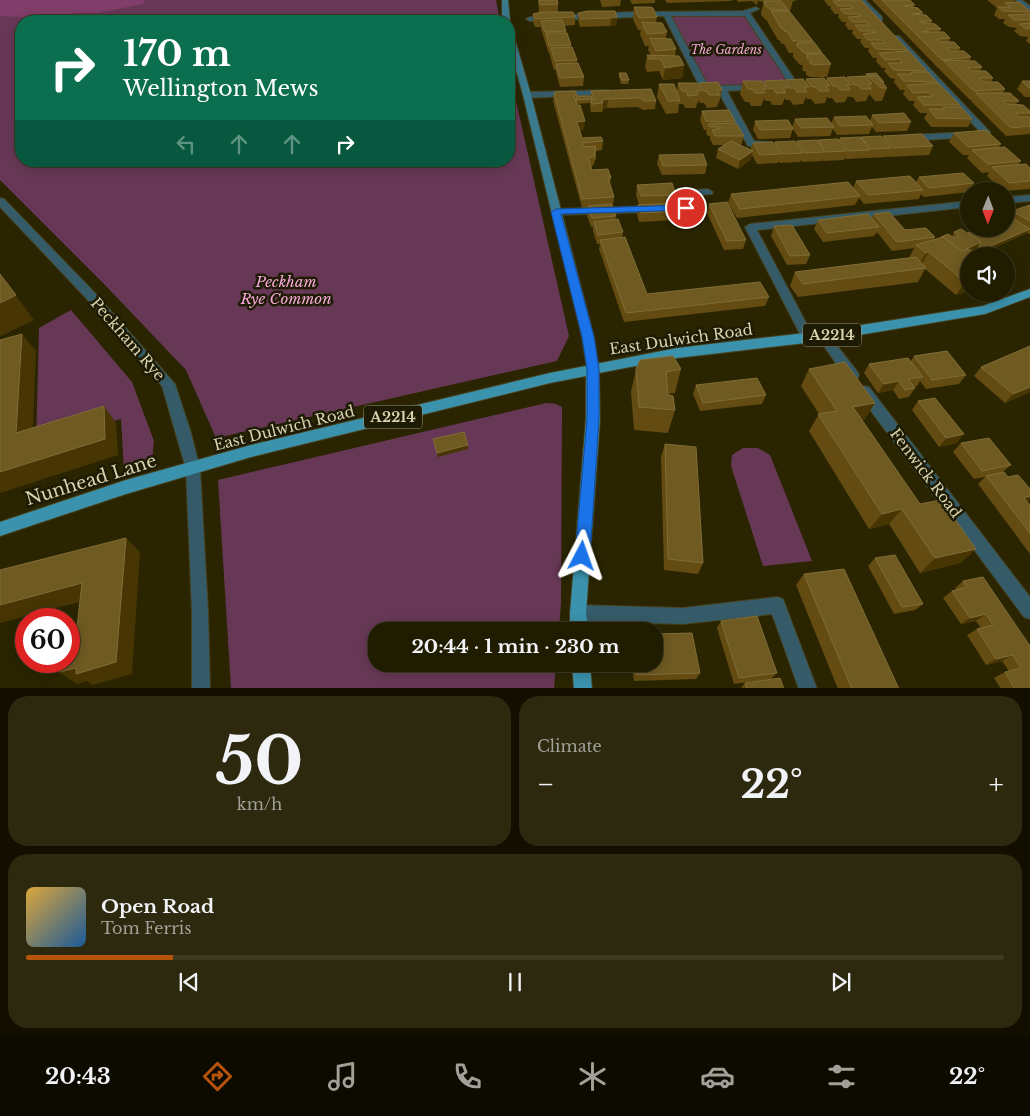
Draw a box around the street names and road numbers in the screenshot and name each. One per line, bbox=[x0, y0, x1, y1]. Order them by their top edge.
street label: Peckham Rye bbox=[87, 294, 169, 384]
street label: East Dulwich Road bbox=[608, 320, 754, 358]
road number: A2214 bbox=[803, 324, 861, 346]
street label: East Dulwich Road bbox=[212, 401, 356, 455]
road number: A2214 bbox=[364, 406, 422, 428]
street label: Fenwick Road bbox=[886, 424, 966, 522]
street label: Nunhead Lane bbox=[23, 450, 159, 510]

